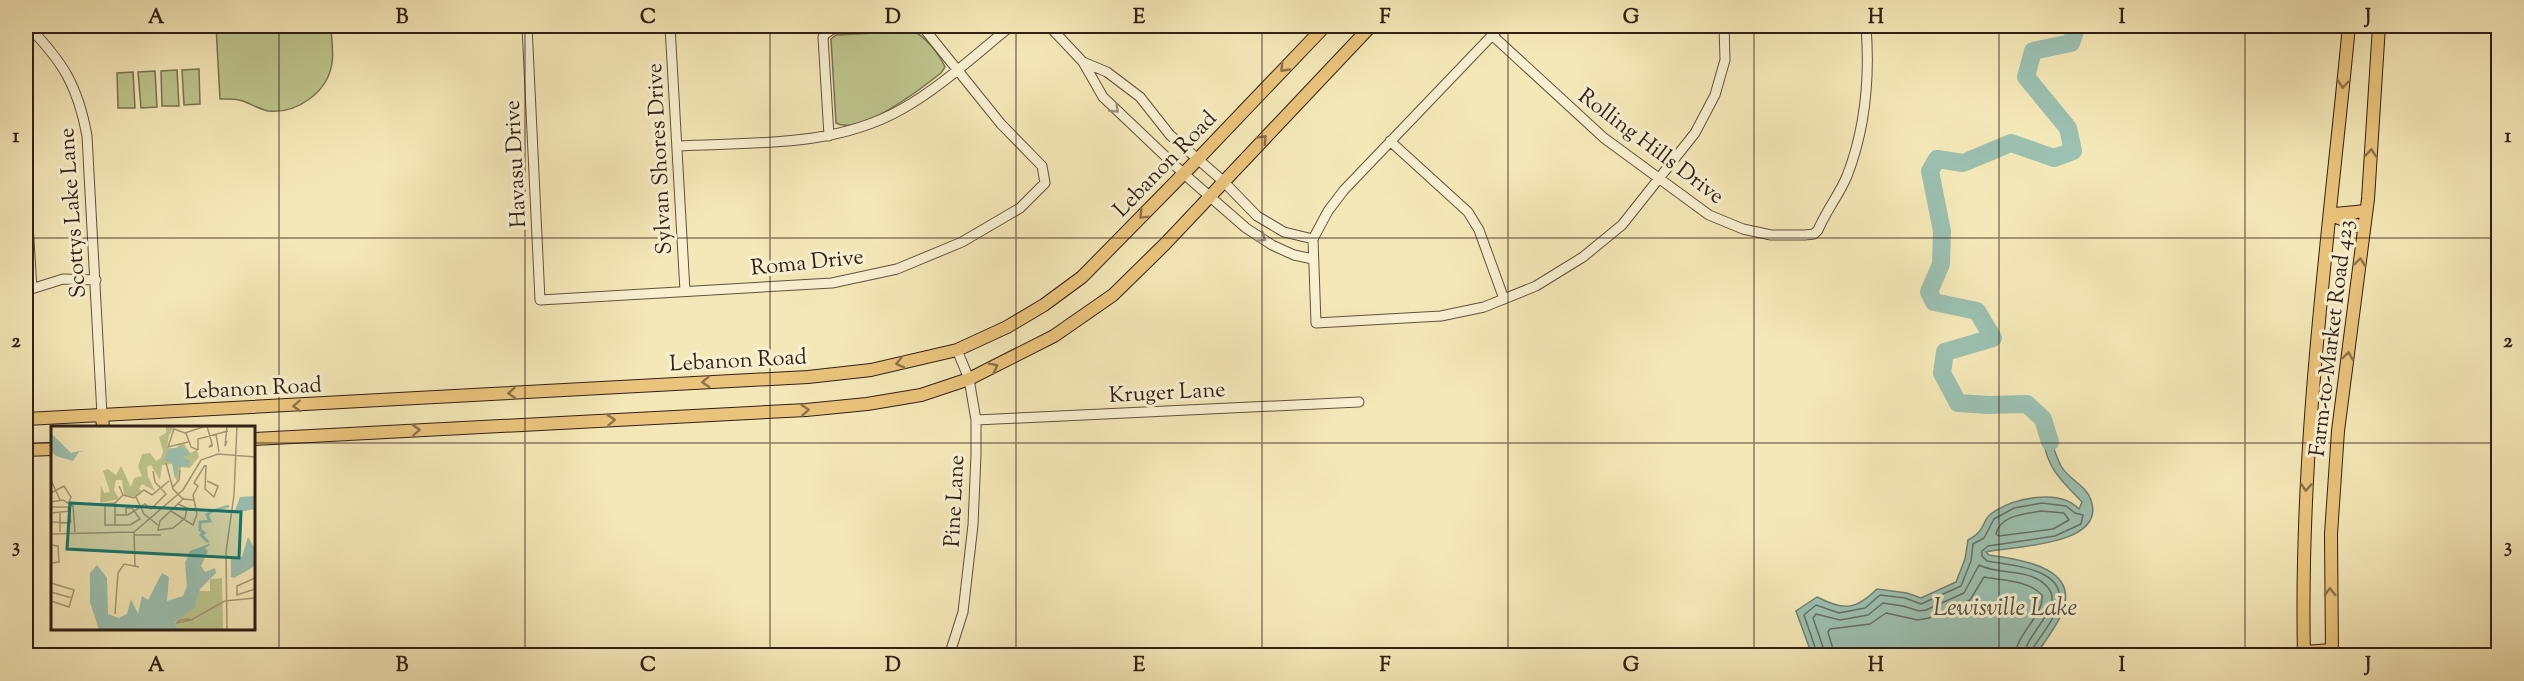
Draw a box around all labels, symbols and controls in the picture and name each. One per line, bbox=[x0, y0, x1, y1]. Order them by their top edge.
text: A bbox=[148, 4, 165, 33]
text: B bbox=[396, 4, 409, 33]
text: C bbox=[640, 4, 656, 33]
text: D bbox=[885, 4, 901, 33]
text: E bbox=[1133, 4, 1146, 33]
text: F bbox=[1379, 4, 1391, 33]
text: G bbox=[1623, 4, 1640, 33]
text: H bbox=[1868, 4, 1884, 33]
text: I bbox=[2119, 4, 2126, 33]
text: J bbox=[2363, 4, 2371, 33]
one-way arrow bbox=[1281, 61, 1292, 72]
street label: Sylvan Shores Drive bbox=[640, 62, 682, 255]
one-way arrow bbox=[2337, 79, 2350, 88]
street label: Rolling Hills Drive bbox=[1570, 82, 1730, 213]
street label: Havasu Drive bbox=[498, 99, 536, 229]
one-way arrow bbox=[1108, 102, 1119, 113]
street label: Lebanon Road bbox=[1107, 105, 1225, 226]
text: 1 bbox=[13, 123, 20, 152]
text: 1 bbox=[2505, 123, 2512, 152]
street label: Scottys Lake Lane bbox=[52, 127, 96, 299]
one-way arrow bbox=[1256, 135, 1267, 146]
one-way arrow bbox=[2364, 149, 2377, 158]
one-way arrow bbox=[1139, 208, 1150, 219]
street label: Farm-to-Market Road 423 bbox=[2303, 218, 2363, 459]
one-way arrow bbox=[1255, 231, 1266, 242]
street label: Roma Drive bbox=[749, 242, 865, 286]
one-way arrow bbox=[2353, 257, 2366, 266]
text: 2 bbox=[11, 328, 21, 357]
text: 2 bbox=[2503, 328, 2513, 357]
street label: Lebanon Road bbox=[669, 342, 808, 382]
one-way arrow bbox=[2341, 351, 2353, 361]
one-way arrow bbox=[895, 356, 905, 369]
one-way arrow bbox=[987, 362, 998, 374]
street label: Lebanon Road bbox=[184, 370, 323, 410]
one-way arrow bbox=[702, 375, 711, 388]
street label: Kruger Lane bbox=[1108, 375, 1226, 413]
one-way arrow bbox=[507, 386, 516, 399]
one-way arrow bbox=[292, 399, 301, 412]
one-way arrow bbox=[801, 404, 810, 417]
one-way arrow bbox=[606, 414, 615, 427]
one-way arrow bbox=[411, 424, 420, 437]
inset map bbox=[51, 426, 255, 630]
street label: Pine Lane bbox=[938, 454, 974, 548]
one-way arrow bbox=[2300, 482, 2313, 492]
text: 3 bbox=[12, 533, 20, 562]
text: 3 bbox=[2504, 533, 2512, 562]
one-way arrow bbox=[2324, 588, 2336, 597]
water label: Lewisville Lake bbox=[1933, 592, 2077, 626]
text: A bbox=[148, 652, 165, 681]
text: B bbox=[396, 652, 409, 681]
text: C bbox=[640, 652, 656, 681]
text: D bbox=[885, 652, 901, 681]
text: E bbox=[1133, 652, 1146, 681]
text: F bbox=[1379, 652, 1391, 681]
text: G bbox=[1623, 652, 1640, 681]
text: H bbox=[1868, 652, 1884, 681]
text: I bbox=[2119, 652, 2126, 681]
text: J bbox=[2363, 652, 2371, 681]

